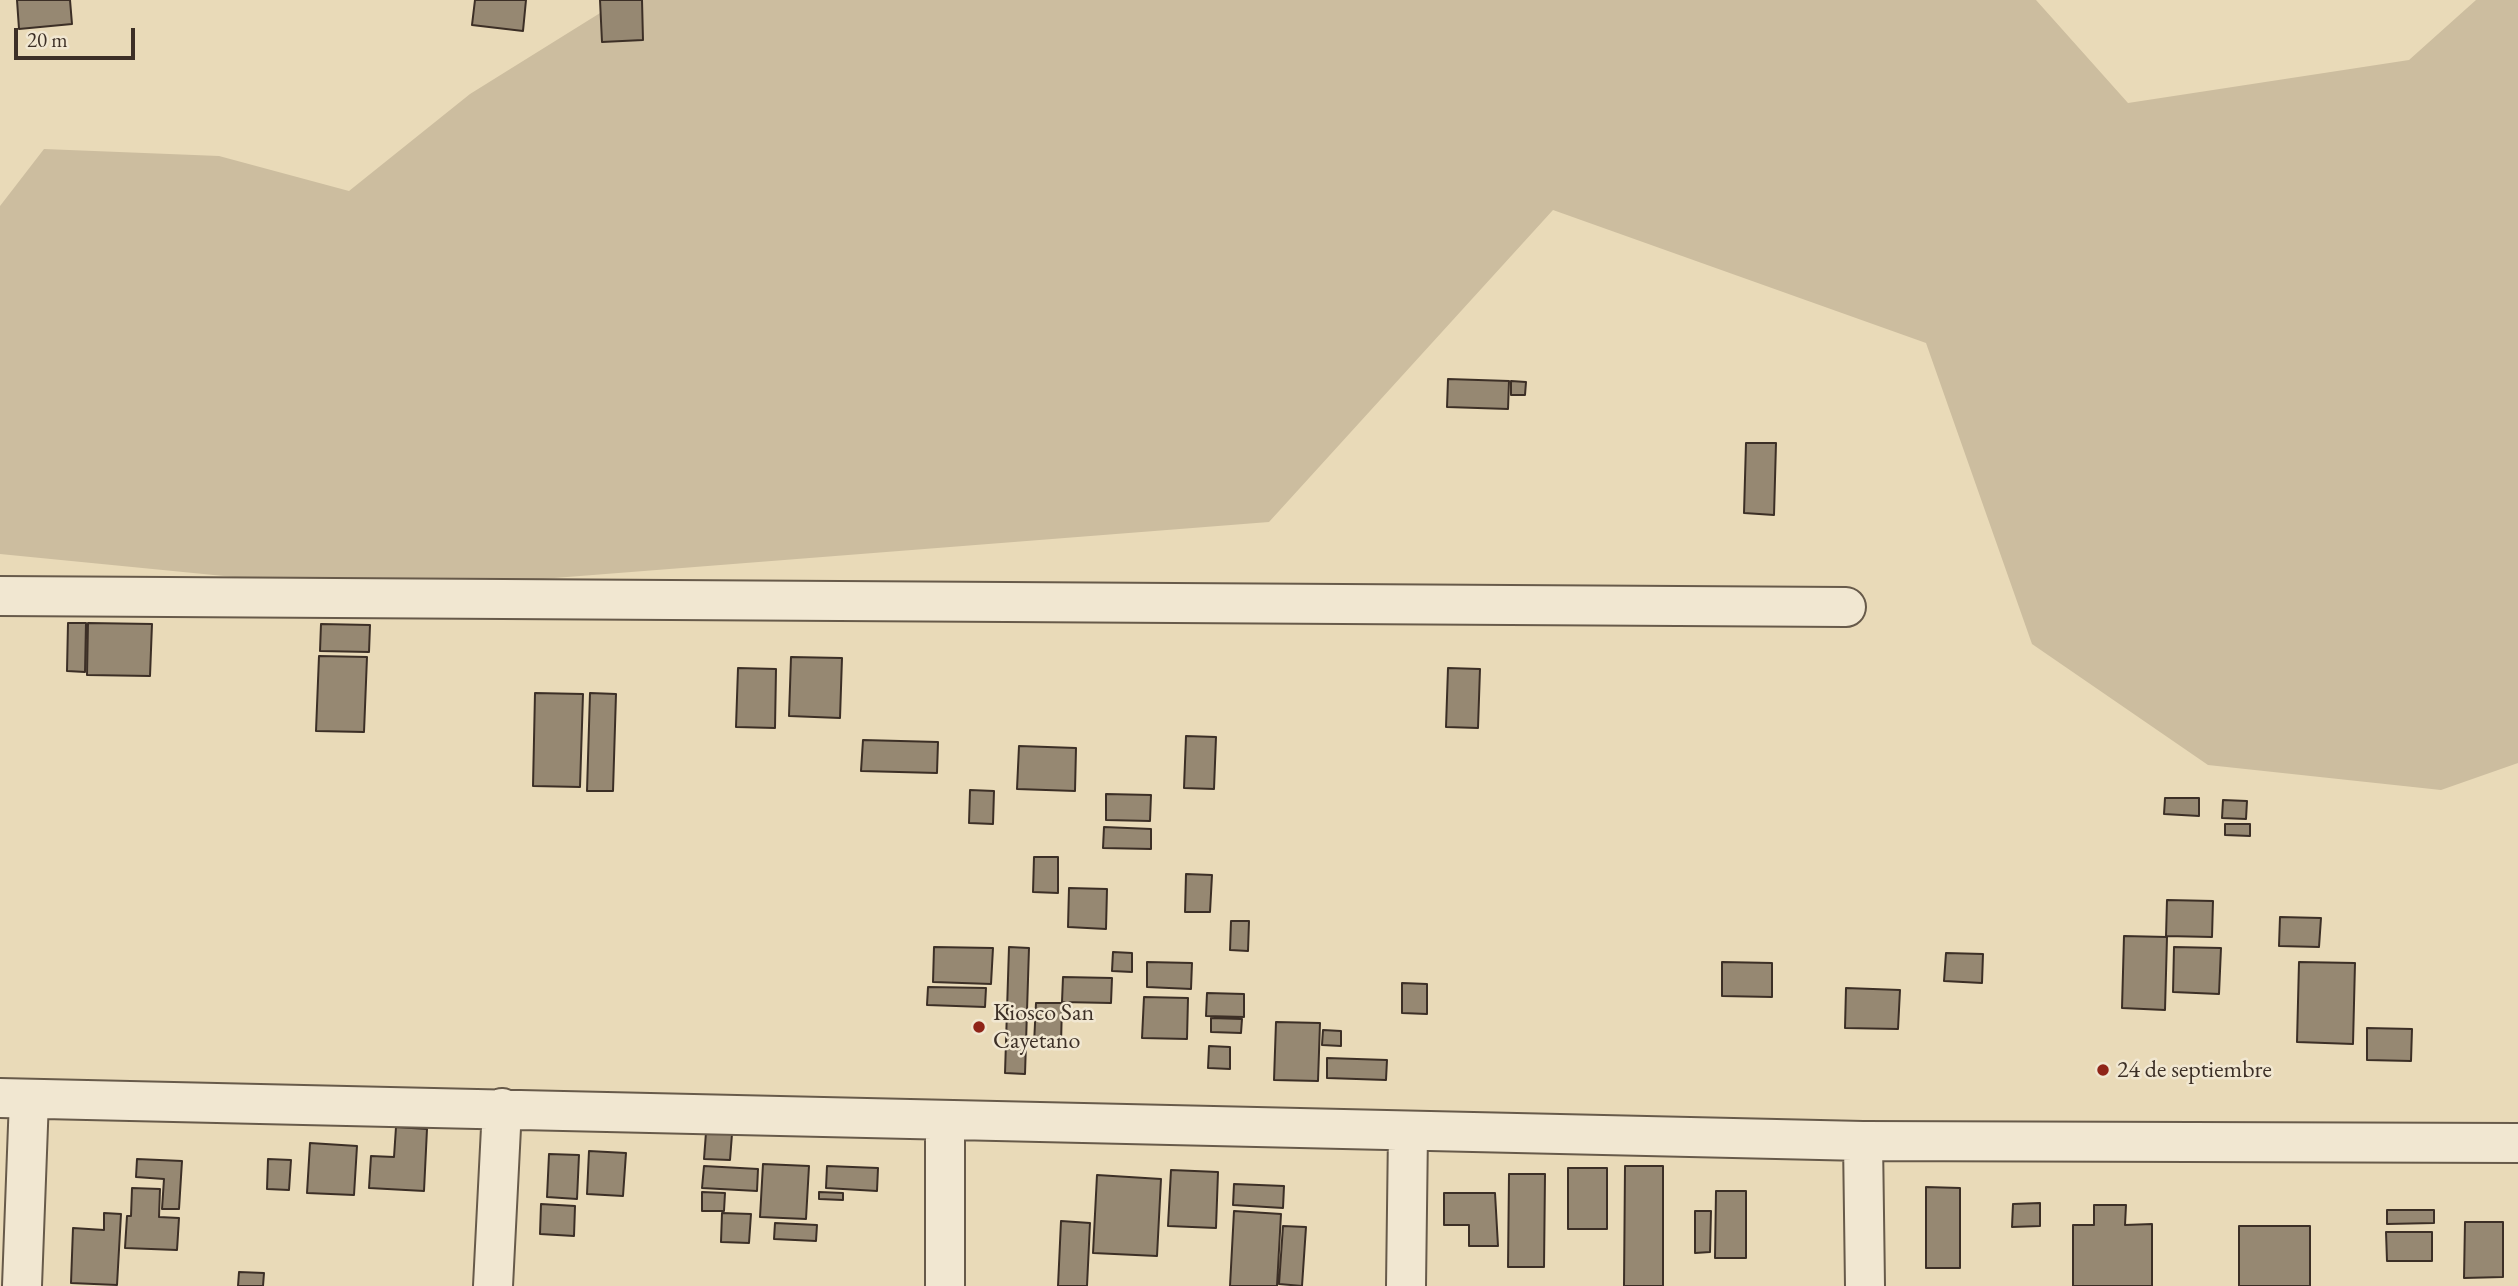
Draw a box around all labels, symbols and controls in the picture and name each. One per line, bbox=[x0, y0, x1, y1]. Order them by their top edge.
scale bar bbox=[18, 14, 138, 58]
text: 20 m bbox=[27, 26, 68, 53]
place label: Kiosco San Cayetano bbox=[993, 999, 1094, 1055]
marker: Kiosco San Cayetano bbox=[971, 1019, 987, 1035]
place label: 24 de septiembre bbox=[2117, 1056, 2272, 1084]
marker: 24 de septiembre bbox=[2095, 1062, 2111, 1078]

